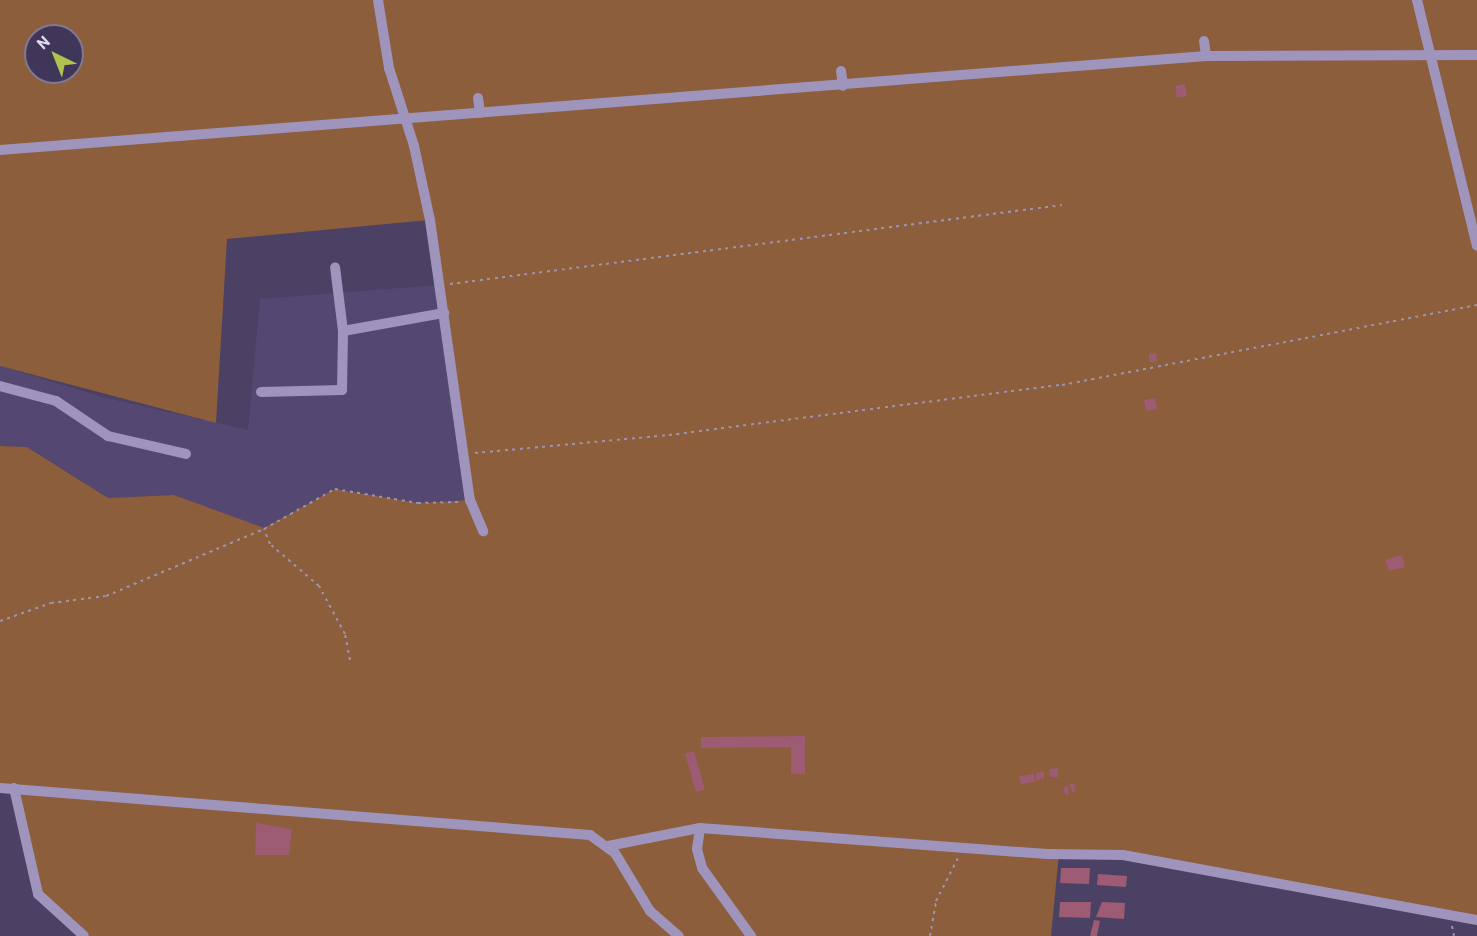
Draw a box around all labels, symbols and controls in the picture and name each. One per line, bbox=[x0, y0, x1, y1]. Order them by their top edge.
north arrow bbox=[24, 24, 84, 84]
text: N bbox=[32, 31, 53, 53]

